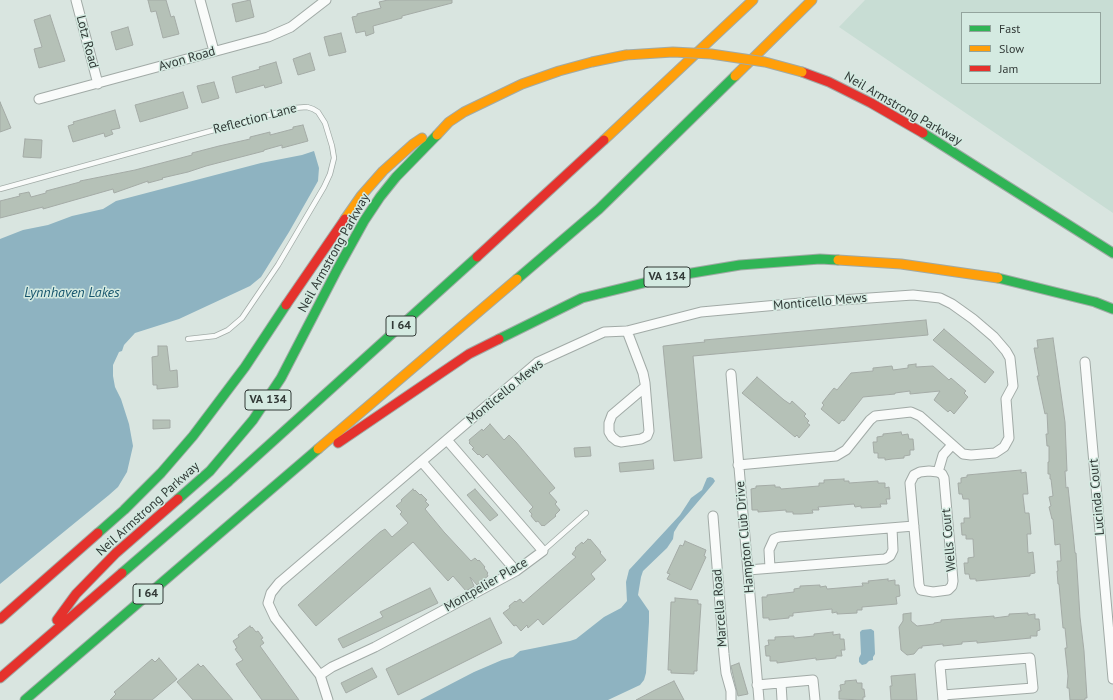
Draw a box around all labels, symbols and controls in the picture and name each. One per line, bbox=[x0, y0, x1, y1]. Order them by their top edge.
legend bbox=[961, 12, 1101, 84]
street label: Lotz Road bbox=[72, 14, 102, 70]
text: Fast bbox=[999, 21, 1020, 36]
text: Slow bbox=[999, 41, 1024, 56]
street label: Avon Road bbox=[157, 43, 217, 75]
text: Jam bbox=[999, 61, 1018, 76]
street label: Neil Armstrong Parkway bbox=[841, 69, 965, 149]
street label: Reflection Lane bbox=[212, 100, 298, 138]
street label: Neil Armstrong Parkway bbox=[295, 191, 373, 315]
road number: VA 134 bbox=[644, 267, 690, 287]
water label: Lynnhaven Lakes bbox=[24, 285, 120, 301]
street label: Monticello Mews bbox=[772, 290, 868, 314]
road number: I 64 bbox=[386, 316, 416, 336]
street label: Monticello Mews bbox=[463, 356, 547, 428]
road number: VA 134 bbox=[245, 390, 291, 410]
street label: Lucinda Court bbox=[1086, 458, 1108, 536]
street label: Neil Armstrong Parkway bbox=[93, 459, 203, 559]
street label: Hampton Club Drive bbox=[732, 480, 758, 594]
street label: Wells Court bbox=[938, 508, 960, 572]
street label: Montpelier Place bbox=[441, 555, 531, 615]
street label: Marcella Road bbox=[709, 568, 731, 648]
road number: I 64 bbox=[133, 584, 163, 604]

